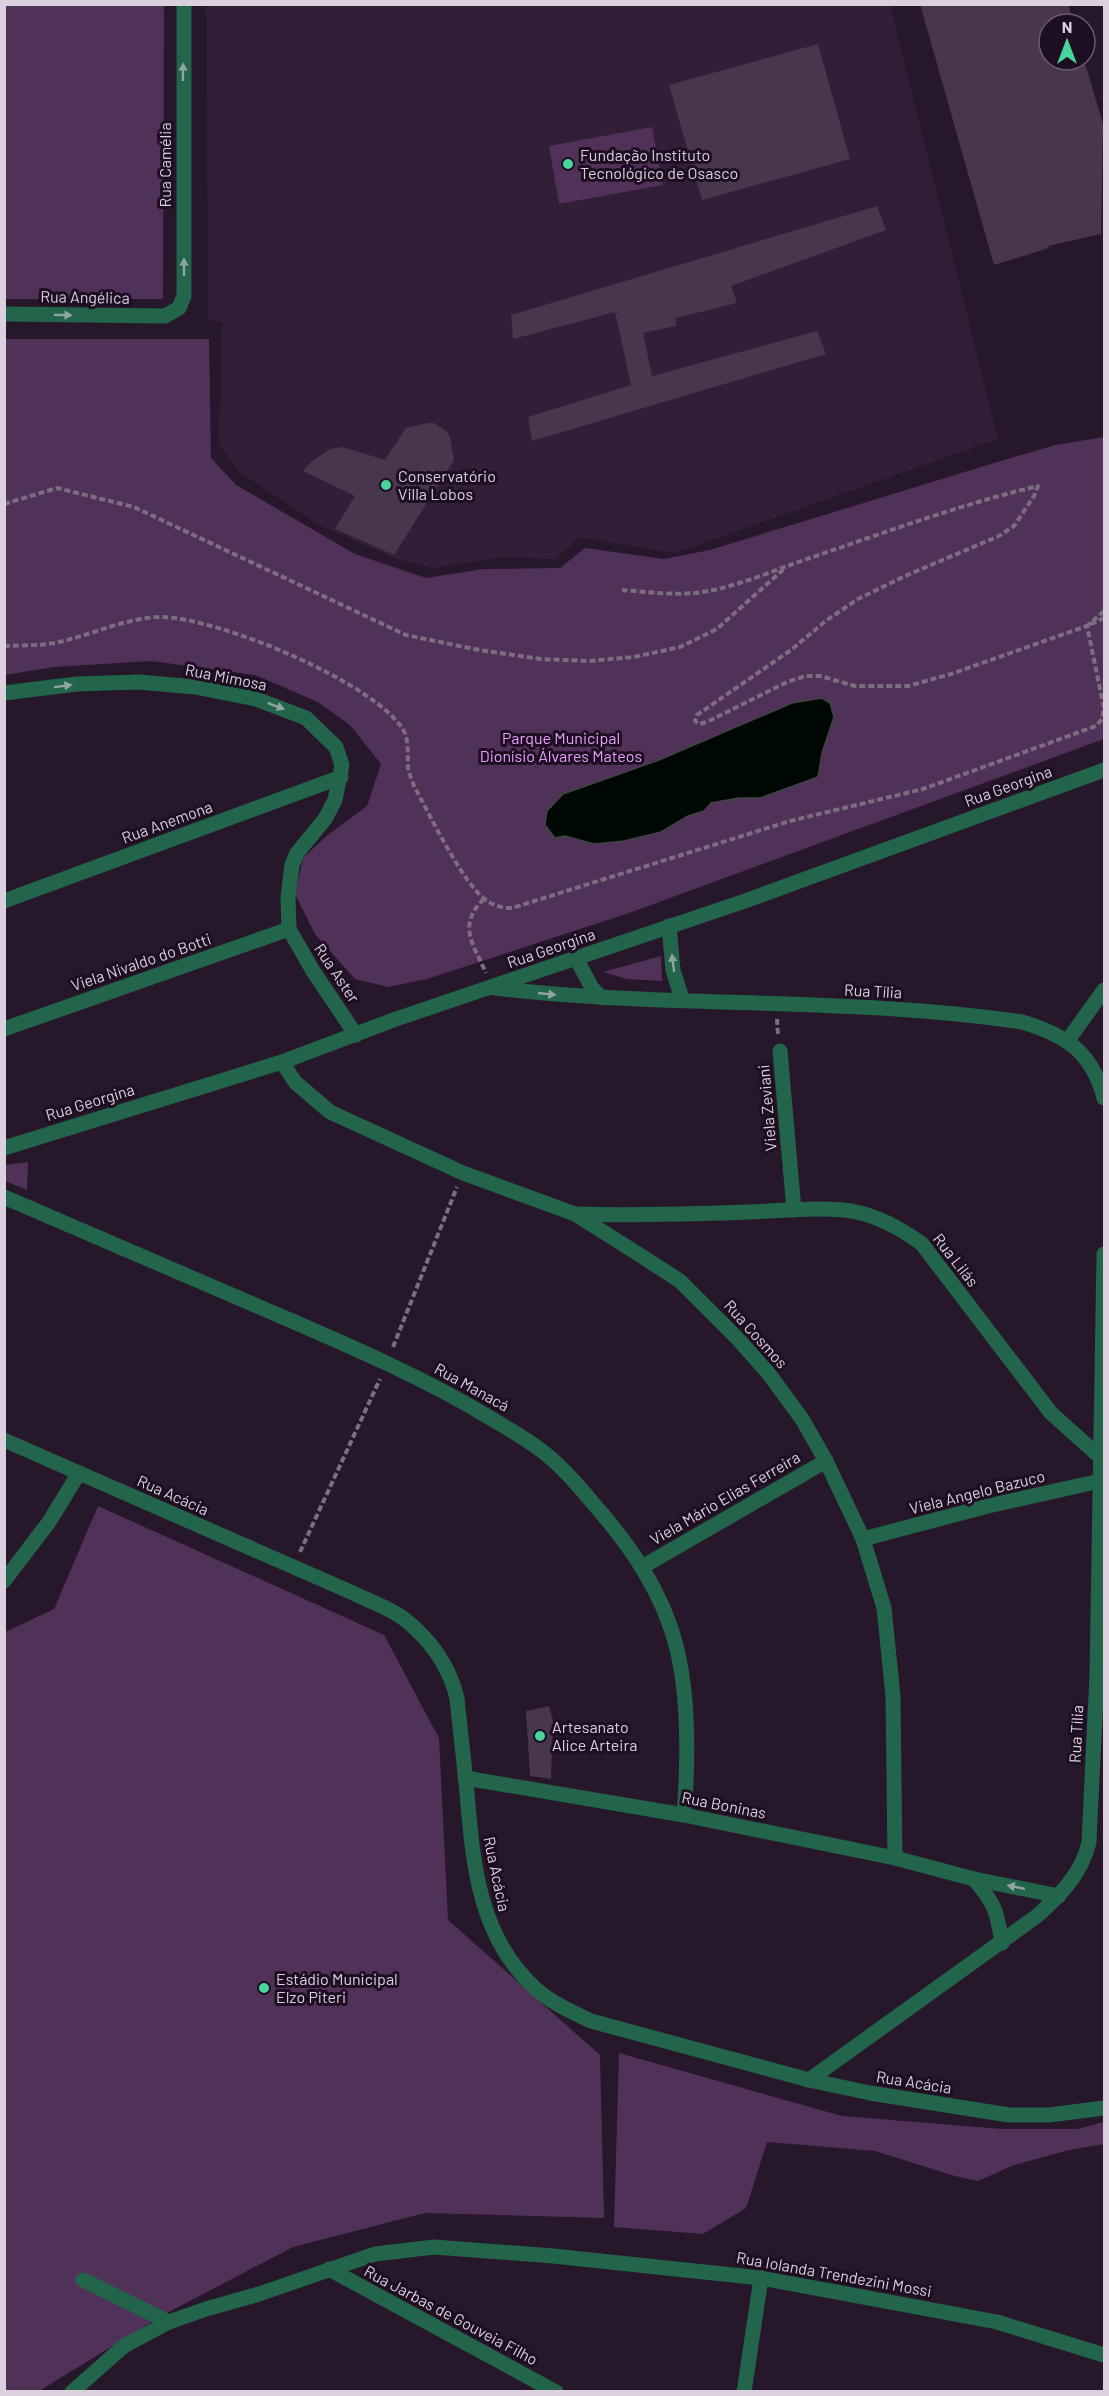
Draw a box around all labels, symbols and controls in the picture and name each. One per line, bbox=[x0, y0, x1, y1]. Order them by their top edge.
north arrow bbox=[1037, 12, 1097, 72]
text: N bbox=[1062, 17, 1072, 36]
one-way arrow bbox=[178, 63, 188, 82]
street label: Rua Camélia bbox=[155, 122, 174, 208]
place label: Fundação Instituto Tecnológico de Osasco bbox=[580, 145, 738, 182]
marker: Fundação Instituto Tecnológico de Osasco bbox=[561, 157, 575, 171]
one-way arrow bbox=[179, 258, 188, 277]
street label: Rua Angélica bbox=[40, 286, 130, 307]
one-way arrow bbox=[53, 310, 72, 320]
place label: Conservatório Villa Lobos bbox=[398, 466, 496, 503]
marker: Conservatório Villa Lobos bbox=[379, 478, 393, 492]
street label: Rua Mimosa bbox=[184, 659, 269, 694]
one-way arrow bbox=[53, 681, 72, 691]
one-way arrow bbox=[267, 701, 285, 711]
park label: Parque Municipal Dionísio Álvares Mateos bbox=[480, 728, 642, 765]
street label: Rua Georgina bbox=[961, 761, 1054, 810]
street label: Rua Anemona bbox=[119, 796, 215, 847]
street label: Rua Georgina bbox=[504, 924, 597, 971]
street label: Viela Nivaldo do Botti bbox=[68, 929, 213, 994]
street label: Rua Aster bbox=[311, 940, 364, 1006]
one-way arrow bbox=[668, 954, 678, 973]
street label: Rua Tília bbox=[843, 979, 903, 1002]
one-way arrow bbox=[537, 989, 556, 999]
street label: Viela Zeviani bbox=[753, 1064, 780, 1152]
street label: Rua Georgina bbox=[43, 1079, 137, 1124]
street label: Rua Lilás bbox=[930, 1229, 983, 1290]
street label: Rua Cosmos bbox=[721, 1296, 792, 1372]
street label: Rua Manacá bbox=[431, 1358, 513, 1415]
street label: Viela Mário Elias Ferreira bbox=[646, 1447, 803, 1548]
street label: Viela Angelo Bazuco bbox=[907, 1465, 1047, 1518]
street label: Rua Acácia bbox=[135, 1470, 212, 1519]
street label: Rua Tília bbox=[1064, 1704, 1087, 1764]
place label: Artesanato Alice Arteira bbox=[552, 1717, 637, 1754]
marker: Artesanato Alice Arteira bbox=[533, 1729, 547, 1743]
street label: Rua Boninas bbox=[680, 1787, 768, 1822]
street label: Rua Acácia bbox=[480, 1835, 515, 1913]
one-way arrow bbox=[1007, 1882, 1026, 1892]
place label: Estádio Municipal Elzo Piteri bbox=[276, 1969, 398, 2006]
marker: Estádio Municipal Elzo Piteri bbox=[257, 1981, 271, 1995]
street label: Rua Acácia bbox=[875, 2066, 953, 2097]
street label: Rua Iolanda Trendezini Mossi bbox=[735, 2247, 933, 2300]
street label: Rua Jarbas de Gouveia Filho bbox=[361, 2261, 541, 2368]

